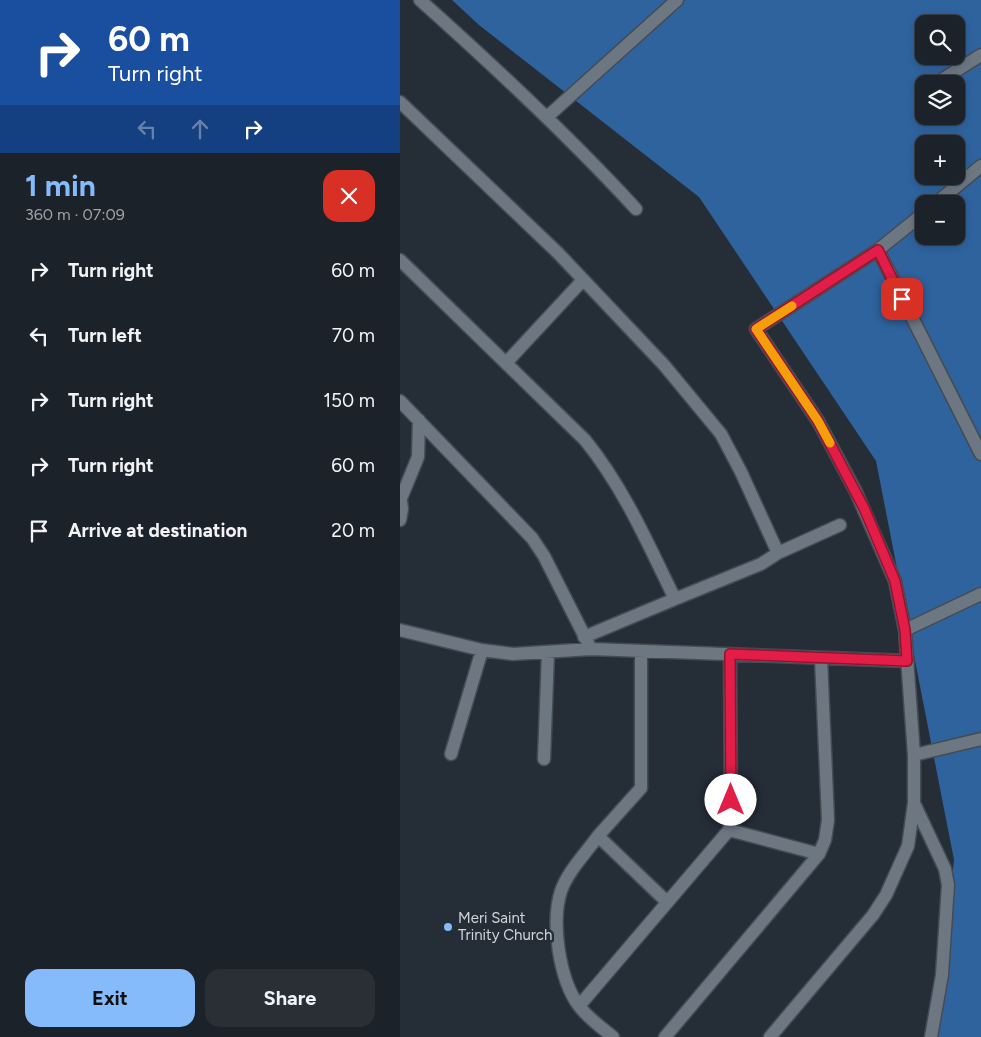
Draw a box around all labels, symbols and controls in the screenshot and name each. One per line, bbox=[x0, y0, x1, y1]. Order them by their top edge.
map controls bbox=[915, 15, 965, 245]
button: search bbox=[915, 15, 965, 65]
text: 60 m bbox=[108, 18, 190, 60]
icon: right bbox=[25, 20, 90, 85]
text: Turn right bbox=[108, 60, 203, 87]
button: layers bbox=[915, 75, 965, 125]
icon: left bbox=[133, 115, 161, 143]
icon: ahead bbox=[186, 115, 214, 143]
icon: right bbox=[239, 115, 267, 143]
button: + bbox=[915, 135, 965, 185]
text: 1 min bbox=[25, 167, 96, 204]
button: close bbox=[323, 170, 375, 222]
button: − bbox=[915, 195, 965, 245]
text: 360 m · 07:09 bbox=[25, 205, 125, 224]
icon: right bbox=[25, 257, 53, 285]
text: Turn right bbox=[68, 259, 154, 282]
text: 60 m bbox=[331, 259, 375, 282]
pin bbox=[881, 278, 923, 320]
icon: arrive bbox=[888, 285, 916, 313]
icon: left bbox=[25, 322, 53, 350]
text: Turn left bbox=[68, 324, 142, 347]
text: 70 m bbox=[332, 324, 375, 347]
icon: right bbox=[25, 387, 53, 415]
text: Turn right bbox=[68, 389, 154, 412]
text: 150 m bbox=[323, 389, 375, 412]
icon: right bbox=[25, 452, 53, 480]
text: Turn right bbox=[68, 454, 154, 477]
text: 60 m bbox=[331, 454, 375, 477]
icon: arrive bbox=[25, 517, 53, 545]
text: Arrive at destination bbox=[68, 519, 247, 542]
text: 20 m bbox=[331, 519, 375, 542]
position arrow bbox=[704, 773, 756, 825]
place label: Meri Saint Trinity Church bbox=[458, 909, 552, 944]
marker: Meri Saint Trinity Church bbox=[442, 921, 454, 933]
button: Exit bbox=[25, 969, 195, 1027]
button: Share bbox=[205, 969, 375, 1027]

